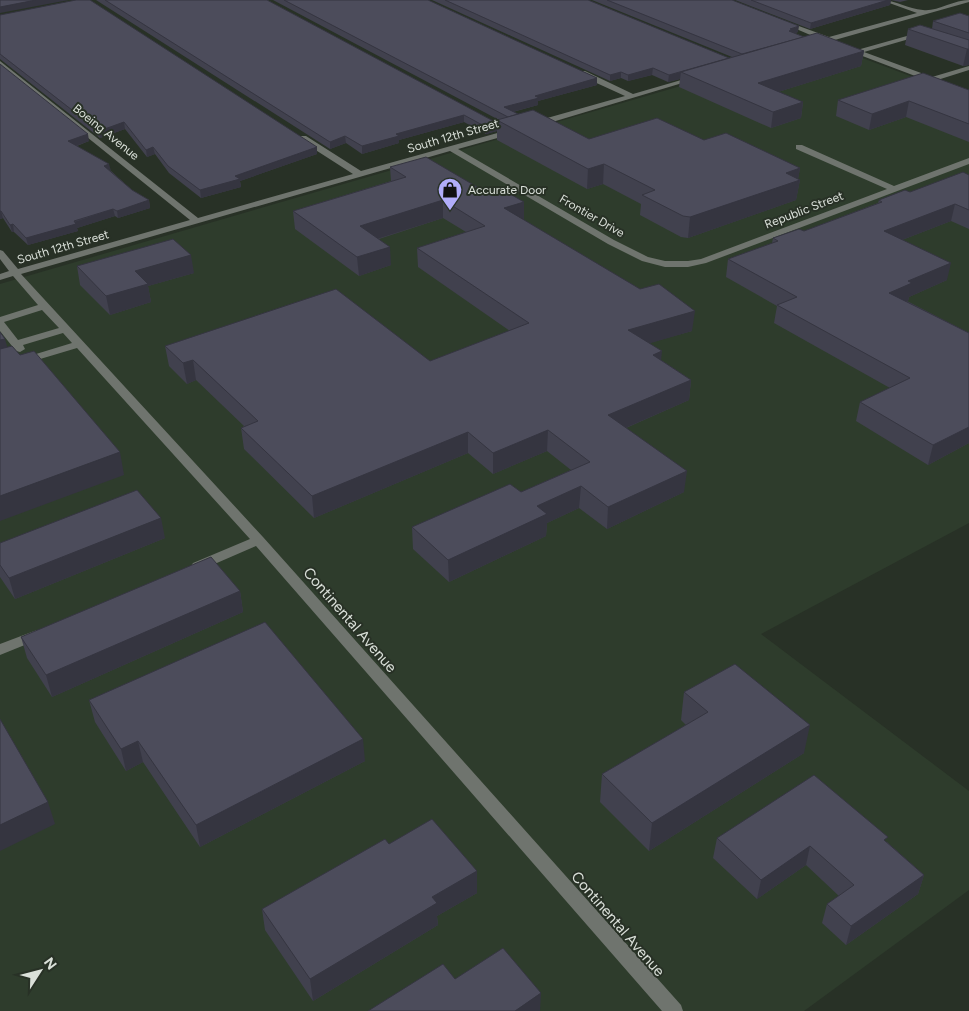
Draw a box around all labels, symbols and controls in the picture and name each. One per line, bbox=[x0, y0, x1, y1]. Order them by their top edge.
street label: Boeing Avenue bbox=[70, 101, 142, 163]
street label: South 12th Street bbox=[406, 116, 501, 156]
shop icon: Accurate Door bbox=[437, 177, 463, 211]
place label: Accurate Door bbox=[468, 183, 546, 197]
street label: Republic Street bbox=[763, 188, 846, 231]
street label: Frontier Drive bbox=[557, 192, 627, 240]
street label: South 12th Street bbox=[16, 227, 111, 267]
street label: Continental Avenue bbox=[300, 564, 400, 676]
street label: Continental Avenue bbox=[568, 868, 668, 980]
north arrow bbox=[15, 946, 65, 996]
text: N bbox=[40, 954, 60, 973]

